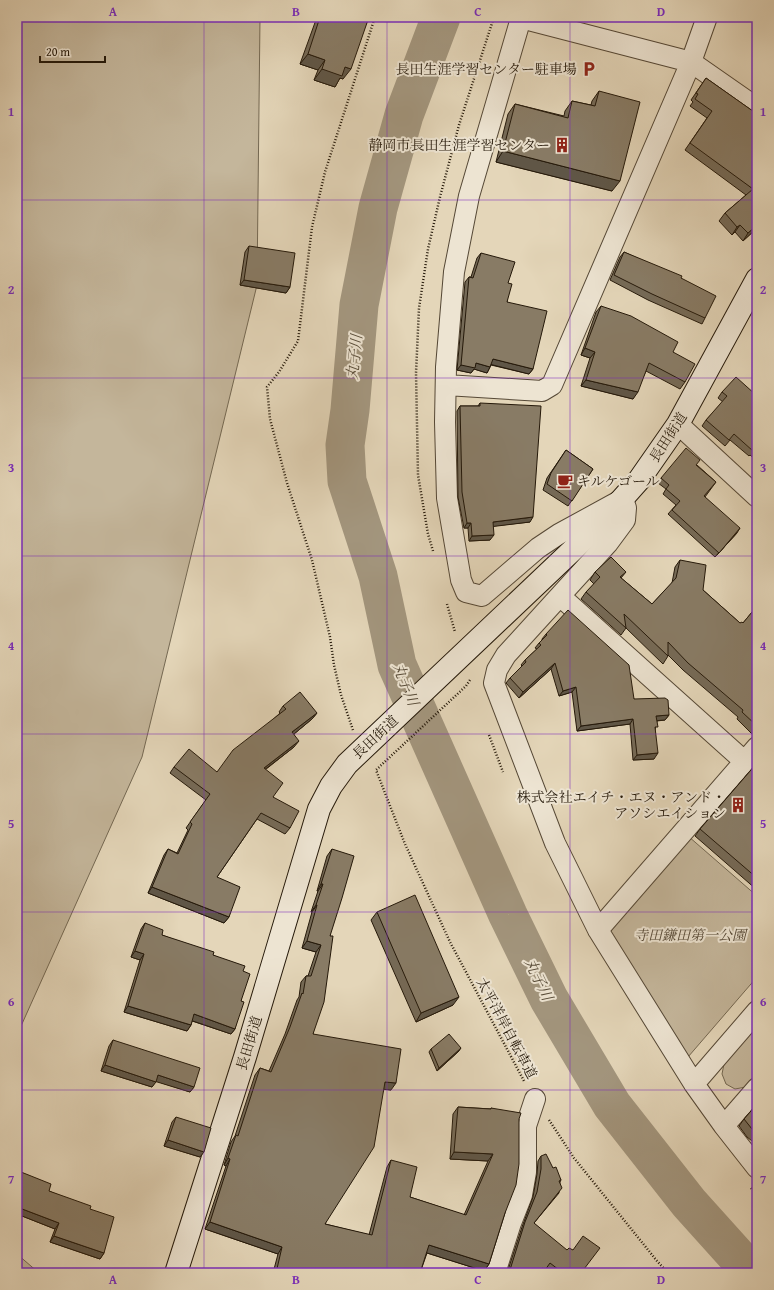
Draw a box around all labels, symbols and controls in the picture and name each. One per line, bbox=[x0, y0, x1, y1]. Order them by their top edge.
text: A bbox=[109, 2, 118, 21]
text: B bbox=[292, 2, 300, 21]
text: C bbox=[474, 2, 482, 21]
text: D bbox=[657, 2, 665, 21]
scale bar bbox=[40, 38, 105, 64]
text: 20 m bbox=[46, 43, 70, 60]
place label: 長田生涯学習センター駐車場 bbox=[396, 59, 577, 79]
parking icon: 長田生涯学習センター駐車場 bbox=[580, 60, 598, 78]
text: 1 bbox=[8, 102, 14, 121]
text: 1 bbox=[760, 102, 766, 121]
place label: 静岡市長田生涯学習センター bbox=[369, 135, 550, 155]
building icon: 静岡市長田生涯学習センター bbox=[553, 136, 571, 154]
text: 2 bbox=[8, 280, 15, 299]
text: 2 bbox=[760, 280, 767, 299]
water label: 丸子川 bbox=[341, 332, 367, 380]
street label: 長田街道 bbox=[644, 408, 692, 466]
text: 3 bbox=[8, 458, 14, 477]
text: 3 bbox=[760, 458, 766, 477]
place label: キルケゴール bbox=[577, 471, 660, 491]
cafe icon: キルケゴール bbox=[556, 472, 574, 490]
text: 4 bbox=[8, 636, 15, 655]
text: 4 bbox=[760, 636, 767, 655]
water label: 丸子川 bbox=[388, 659, 425, 711]
street label: 長田街道 bbox=[348, 711, 402, 763]
place label: 株式会社エイチ・エヌ・アンド・ アソシエイション bbox=[517, 787, 726, 823]
building icon: 株式会社エイチ・エヌ・アンド・ アソシエイション bbox=[729, 796, 747, 814]
text: 5 bbox=[8, 814, 15, 833]
text: 5 bbox=[760, 814, 767, 833]
park label: 寺田鎌田第一公園 bbox=[634, 925, 748, 945]
water label: 丸子川 bbox=[520, 954, 559, 1006]
street label: 太平洋岸自転車道 bbox=[472, 974, 542, 1082]
text: 6 bbox=[8, 992, 15, 1011]
text: 6 bbox=[760, 992, 767, 1011]
street label: 長田街道 bbox=[231, 1013, 267, 1073]
text: 7 bbox=[8, 1170, 15, 1189]
text: 7 bbox=[760, 1170, 767, 1189]
text: A bbox=[109, 1270, 118, 1289]
text: B bbox=[292, 1270, 300, 1289]
text: C bbox=[474, 1270, 482, 1289]
text: D bbox=[657, 1270, 665, 1289]

